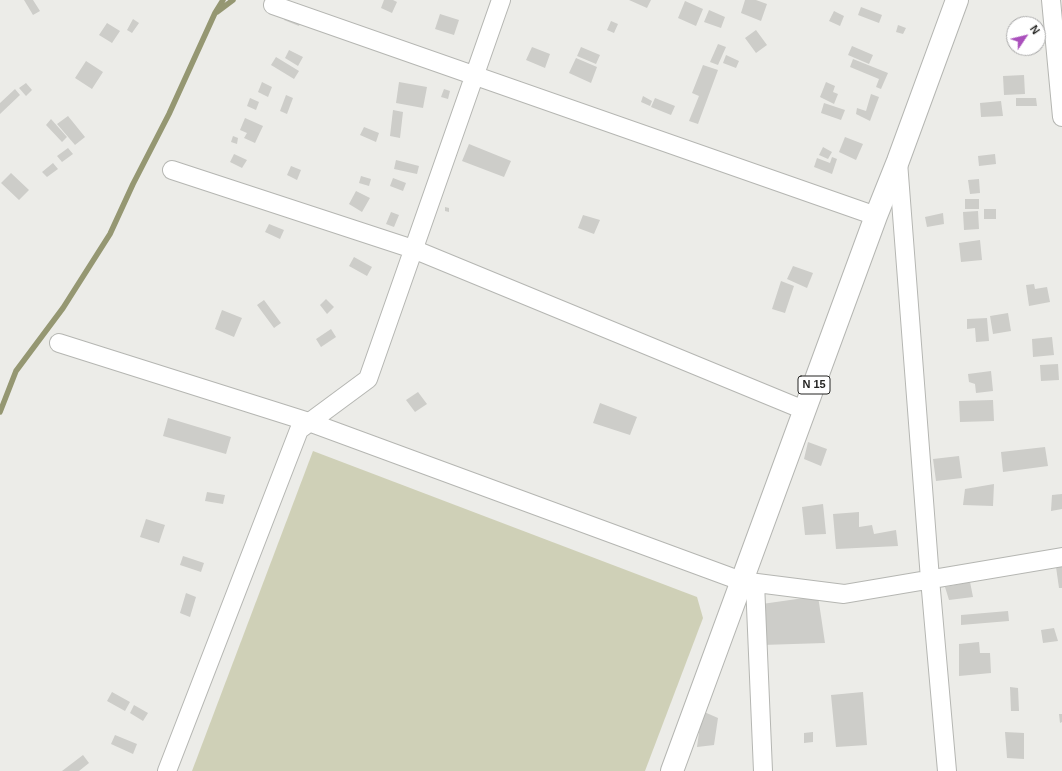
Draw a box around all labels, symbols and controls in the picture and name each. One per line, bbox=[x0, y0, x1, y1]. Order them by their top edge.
north arrow bbox=[1006, 16, 1046, 56]
text: N bbox=[1028, 23, 1042, 36]
road number: N 15 bbox=[798, 376, 830, 394]

